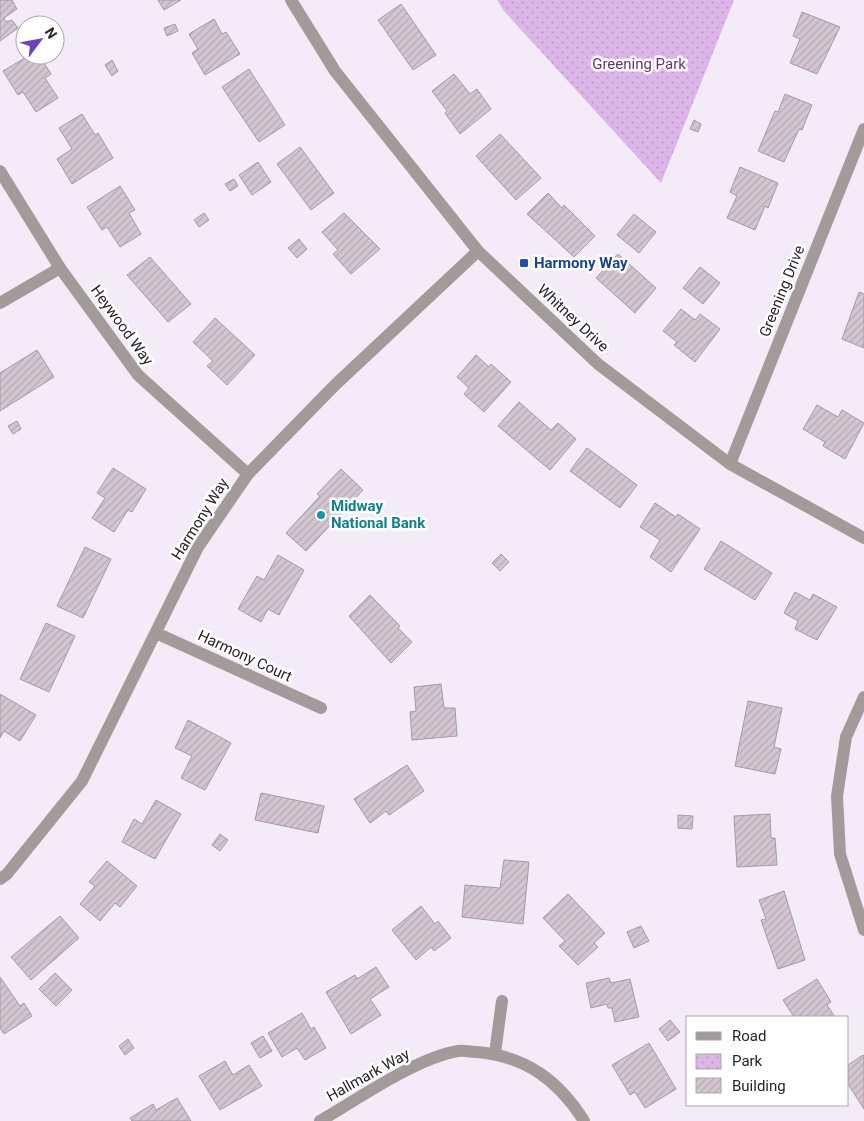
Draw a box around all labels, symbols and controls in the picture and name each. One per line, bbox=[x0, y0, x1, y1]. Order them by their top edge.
north arrow bbox=[15, 15, 65, 65]
text: N bbox=[42, 25, 60, 42]
park label: Greening Park bbox=[592, 55, 686, 73]
street label: Greening Drive bbox=[755, 243, 809, 339]
place label: Harmony Way bbox=[534, 254, 628, 272]
marker: Harmony Way bbox=[518, 257, 530, 269]
street label: Whitney Drive bbox=[534, 280, 612, 356]
street label: Heywood Way bbox=[87, 282, 157, 368]
street label: Harmony Way bbox=[168, 475, 232, 563]
place label: Midway National Bank bbox=[331, 497, 426, 532]
marker: Midway National Bank bbox=[315, 509, 327, 521]
street label: Harmony Court bbox=[195, 626, 295, 686]
legend bbox=[686, 1016, 849, 1106]
text: Road bbox=[732, 1027, 766, 1045]
street label: Hallmark Way bbox=[323, 1045, 413, 1105]
text: Park bbox=[732, 1052, 763, 1070]
text: Building bbox=[732, 1077, 786, 1095]

